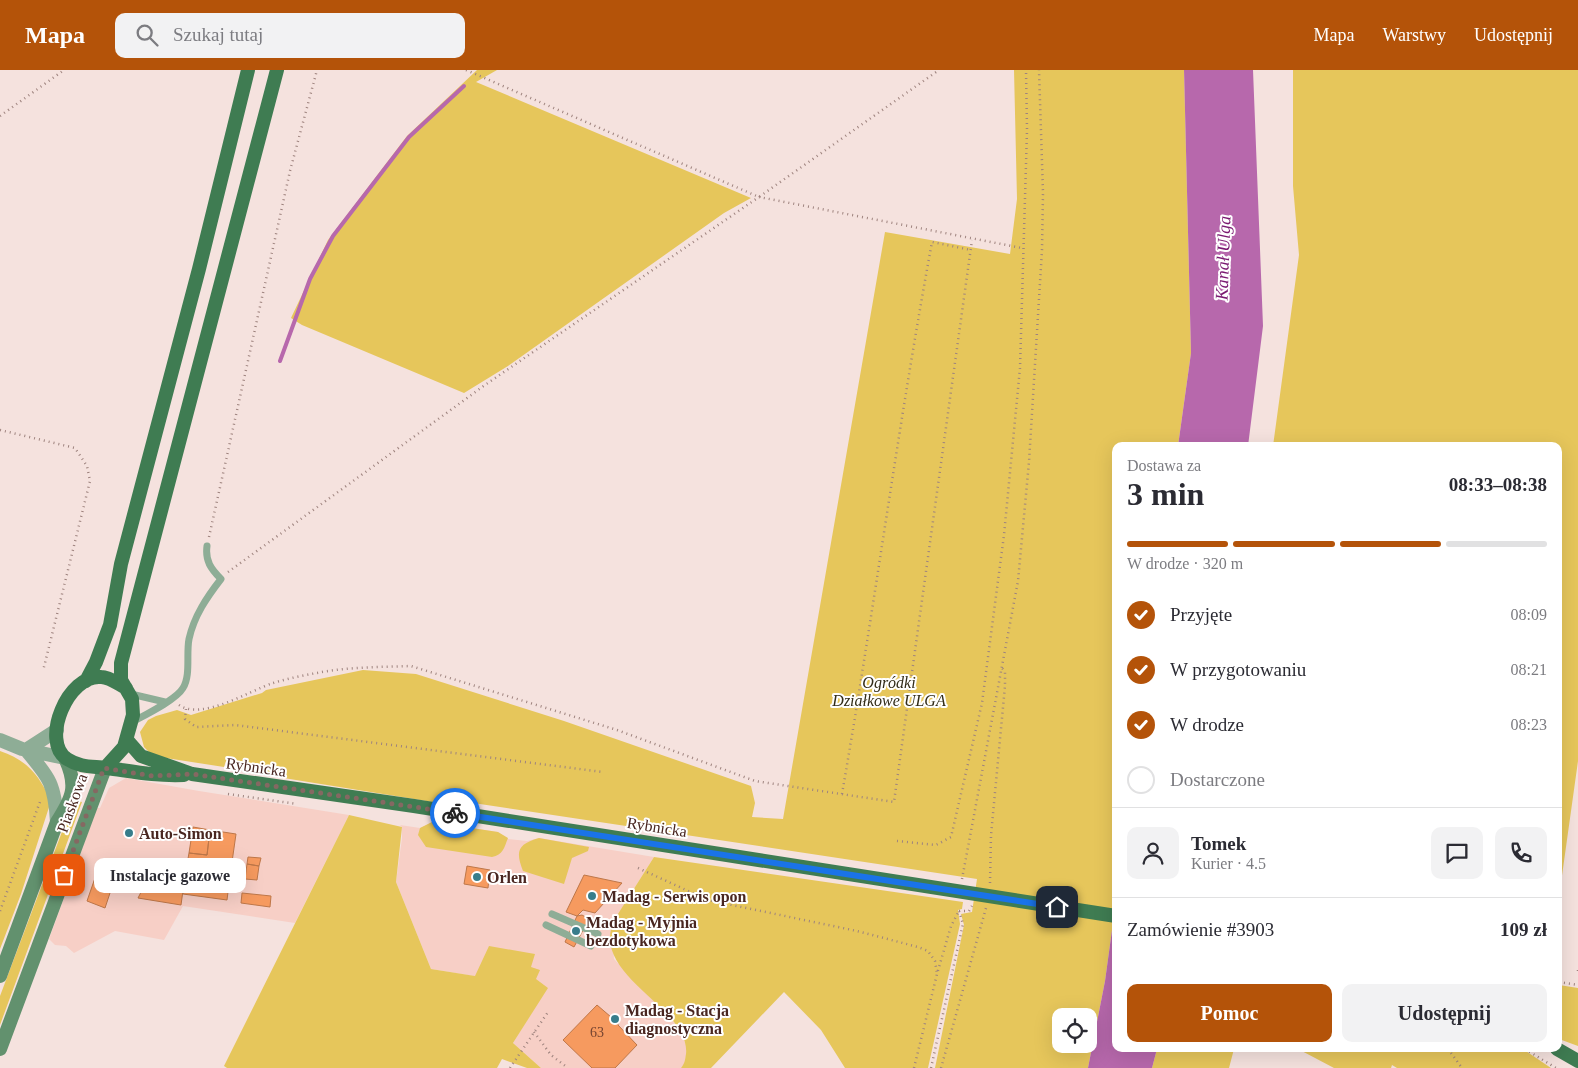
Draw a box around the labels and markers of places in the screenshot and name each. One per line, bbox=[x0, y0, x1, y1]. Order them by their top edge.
place label: Auto-Simon bbox=[139, 825, 222, 842]
marker: Auto-Simon bbox=[123, 827, 135, 839]
pin bbox=[43, 854, 85, 896]
callout: Instalacje gazowe bbox=[94, 858, 246, 892]
place label: Orlen bbox=[487, 869, 527, 886]
marker: Orlen bbox=[471, 871, 483, 883]
pin bbox=[1036, 886, 1078, 928]
place label: Madag - Serwis opon bbox=[602, 888, 747, 906]
marker: Madag - Serwis opon bbox=[586, 890, 598, 902]
place label: Madag - Myjnia bezdotykowa bbox=[586, 914, 697, 950]
marker: Madag - Myjnia bezdotykowa bbox=[570, 925, 582, 937]
place label: Madag - Stacja diagnostyczna bbox=[625, 1002, 729, 1038]
marker: Madag - Stacja diagnostyczna bbox=[609, 1013, 621, 1025]

